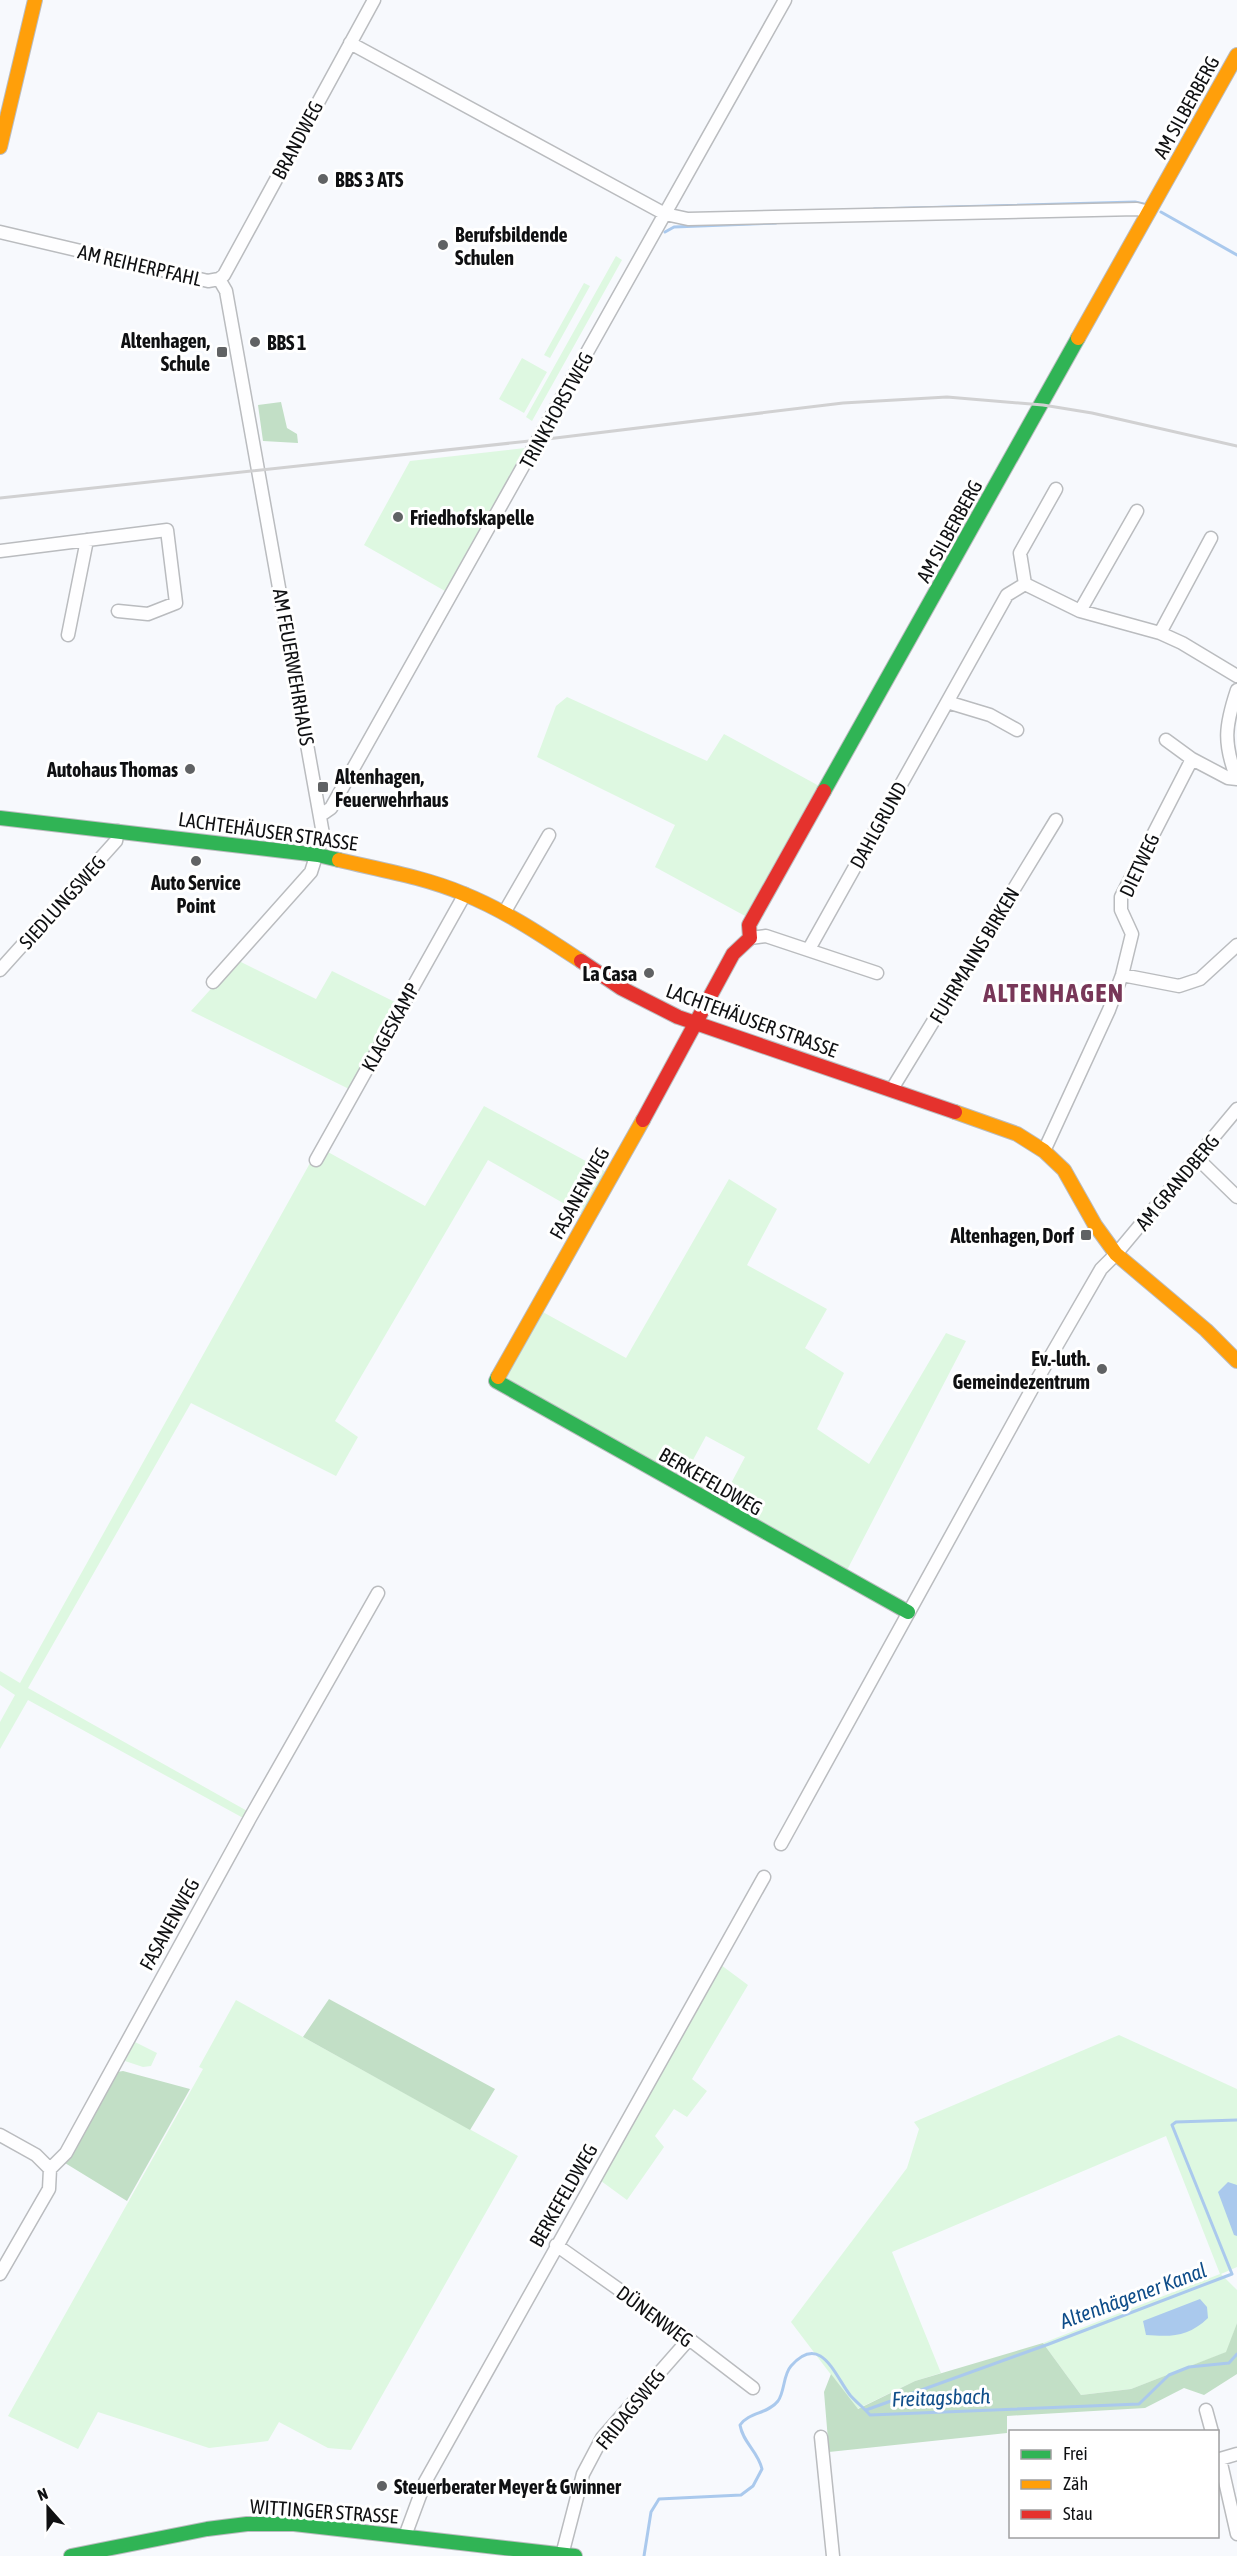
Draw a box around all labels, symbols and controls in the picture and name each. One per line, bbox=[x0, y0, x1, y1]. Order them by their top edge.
street label: AM SILBERBERG bbox=[1148, 52, 1224, 162]
street label: BRANDWEG bbox=[267, 97, 327, 183]
place label: BBS 3 ATS bbox=[335, 168, 404, 191]
marker: BBS 3 ATS bbox=[316, 172, 330, 186]
place label: Berufsbildende Schulen bbox=[455, 223, 568, 269]
marker: Berufsbildende Schulen bbox=[436, 238, 450, 252]
street label: AM REIHERPFAHL bbox=[76, 240, 204, 290]
place label: Altenhagen, Schule bbox=[120, 329, 210, 375]
place label: BBS 1 bbox=[267, 331, 307, 354]
marker: BBS 1 bbox=[248, 335, 262, 349]
marker: Altenhagen, Schule bbox=[215, 345, 229, 359]
street label: TRINKHORSTWEG bbox=[515, 348, 597, 472]
street label: AM SILBERBERG bbox=[911, 476, 987, 586]
place label: Friedhofskapelle bbox=[410, 506, 534, 529]
marker: Friedhofskapelle bbox=[391, 510, 405, 524]
street label: AM FEUERWEHRHAUS bbox=[269, 587, 319, 747]
place label: Autohaus Thomas bbox=[46, 758, 178, 781]
marker: Autohaus Thomas bbox=[183, 762, 197, 776]
place label: Altenhagen, Feuerwehrhaus bbox=[334, 765, 449, 811]
street label: DAHLGRUND bbox=[845, 778, 911, 872]
marker: Altenhagen, Feuerwehrhaus bbox=[316, 780, 330, 794]
street label: LACHTEHÄUSER STRASSE bbox=[177, 807, 360, 855]
street label: DIETWEG bbox=[1114, 830, 1164, 900]
street label: SIEDLUNGSWEG bbox=[14, 851, 110, 953]
marker: Auto Service Point bbox=[189, 854, 203, 868]
place label: Auto Service Point bbox=[150, 871, 241, 917]
street label: FUHRMANNS BIRKEN bbox=[924, 883, 1024, 1027]
place label: La Casa bbox=[583, 962, 637, 985]
marker: La Casa bbox=[642, 966, 656, 980]
street label: LACHTEHÄUSER STRASSE bbox=[663, 978, 841, 1062]
district label: ALTENHAGEN bbox=[982, 978, 1125, 1008]
street label: KLAGESKAMP bbox=[356, 979, 424, 1075]
street label: AM GRANDBERG bbox=[1130, 1130, 1224, 1234]
street label: FASANENWEG bbox=[544, 1143, 614, 1243]
place label: Altenhagen, Dorf bbox=[949, 1224, 1074, 1247]
marker: Altenhagen, Dorf bbox=[1079, 1228, 1093, 1242]
place label: Ev.-luth. Gemeindezentrum bbox=[952, 1347, 1090, 1393]
marker: Ev.-luth. Gemeindezentrum bbox=[1095, 1362, 1109, 1376]
street label: BERKEFELDWEG bbox=[655, 1442, 767, 1520]
street label: FASANENWEG bbox=[134, 1874, 204, 1974]
street label: BERKEFELDWEG bbox=[524, 2139, 602, 2251]
water label: Altenhägener Kanal bbox=[1055, 2257, 1210, 2333]
street label: DÜNENWEG bbox=[612, 2281, 698, 2351]
street label: FRIDAGSWEG bbox=[591, 2364, 669, 2454]
water label: Freitagsbach bbox=[891, 2383, 991, 2411]
legend bbox=[1009, 2430, 1219, 2538]
text: Frei bbox=[1063, 2443, 1088, 2464]
text: Zäh bbox=[1063, 2473, 1088, 2494]
place label: Steuerberater Meyer & Gwinner bbox=[394, 2475, 622, 2498]
north arrow bbox=[18, 2478, 78, 2538]
marker: Steuerberater Meyer & Gwinner bbox=[375, 2479, 389, 2493]
text: N bbox=[35, 2484, 50, 2504]
street label: WITTINGER STRASSE bbox=[249, 2494, 399, 2528]
text: Stau bbox=[1063, 2503, 1093, 2524]

